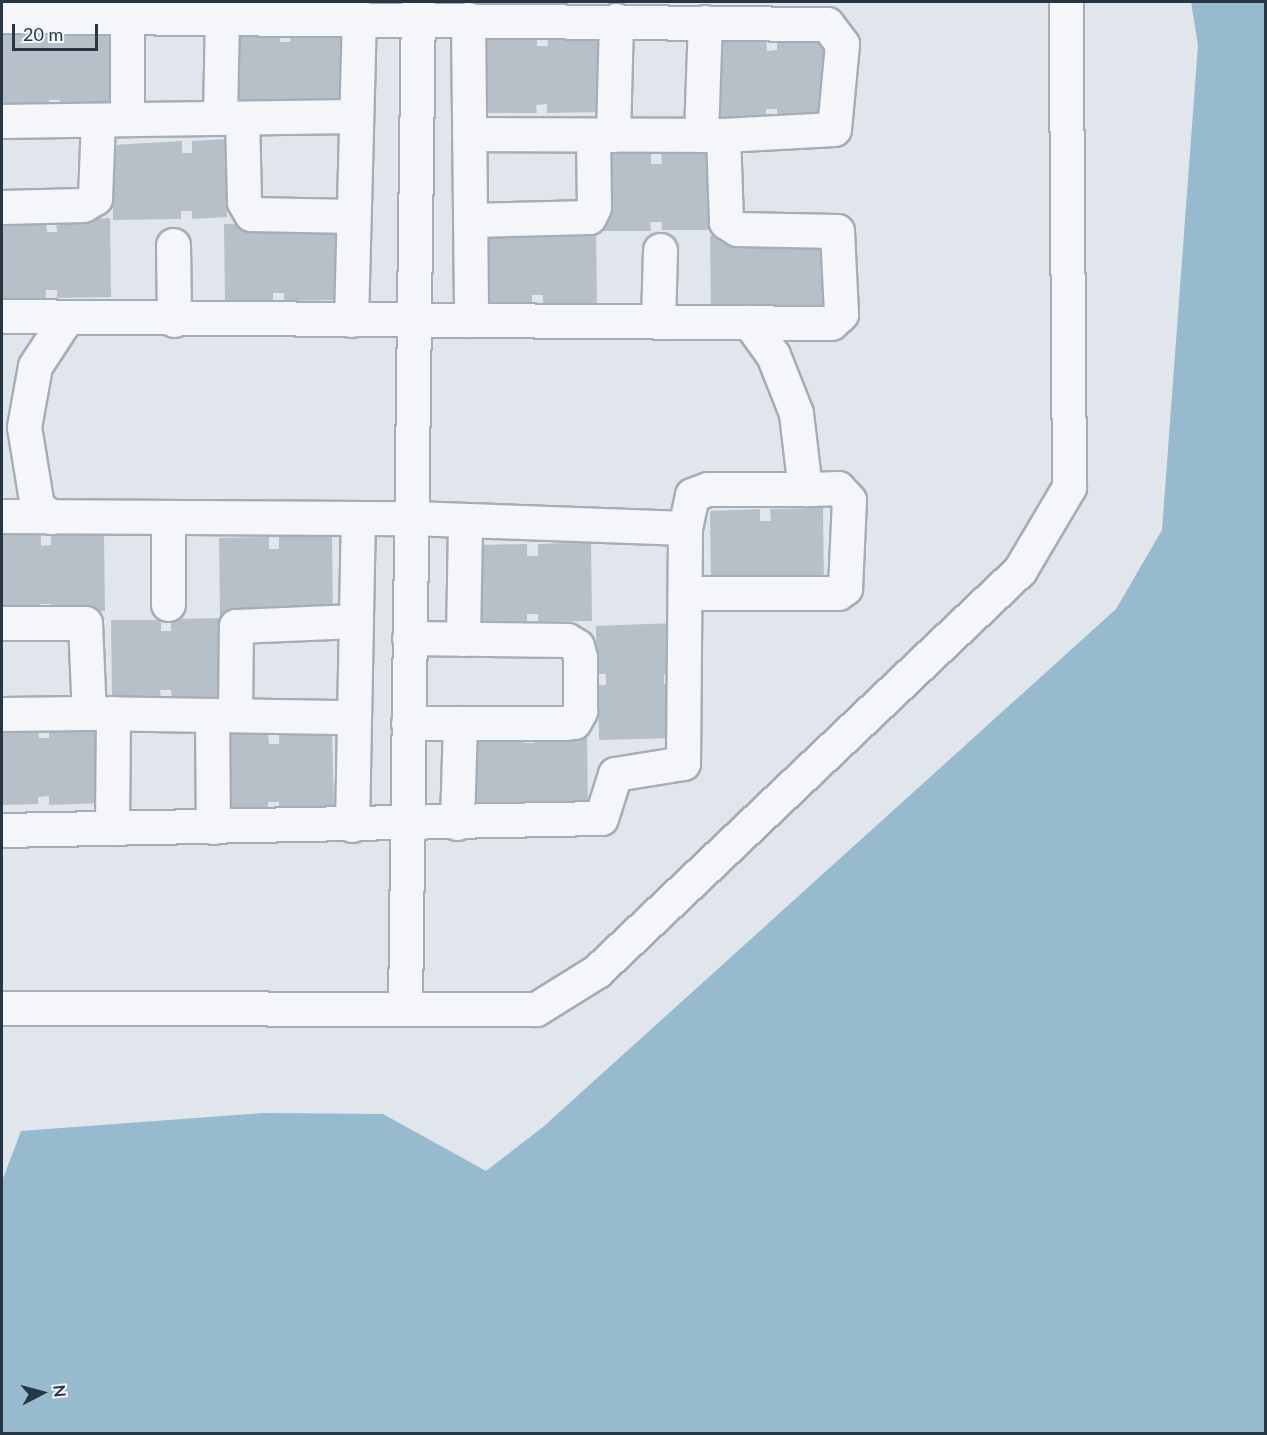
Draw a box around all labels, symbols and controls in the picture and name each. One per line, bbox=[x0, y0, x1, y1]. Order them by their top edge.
scale bar bbox=[15, 12, 100, 50]
text: 20 m bbox=[23, 23, 63, 45]
north arrow bbox=[12, 1363, 72, 1423]
text: N bbox=[50, 1384, 70, 1398]

